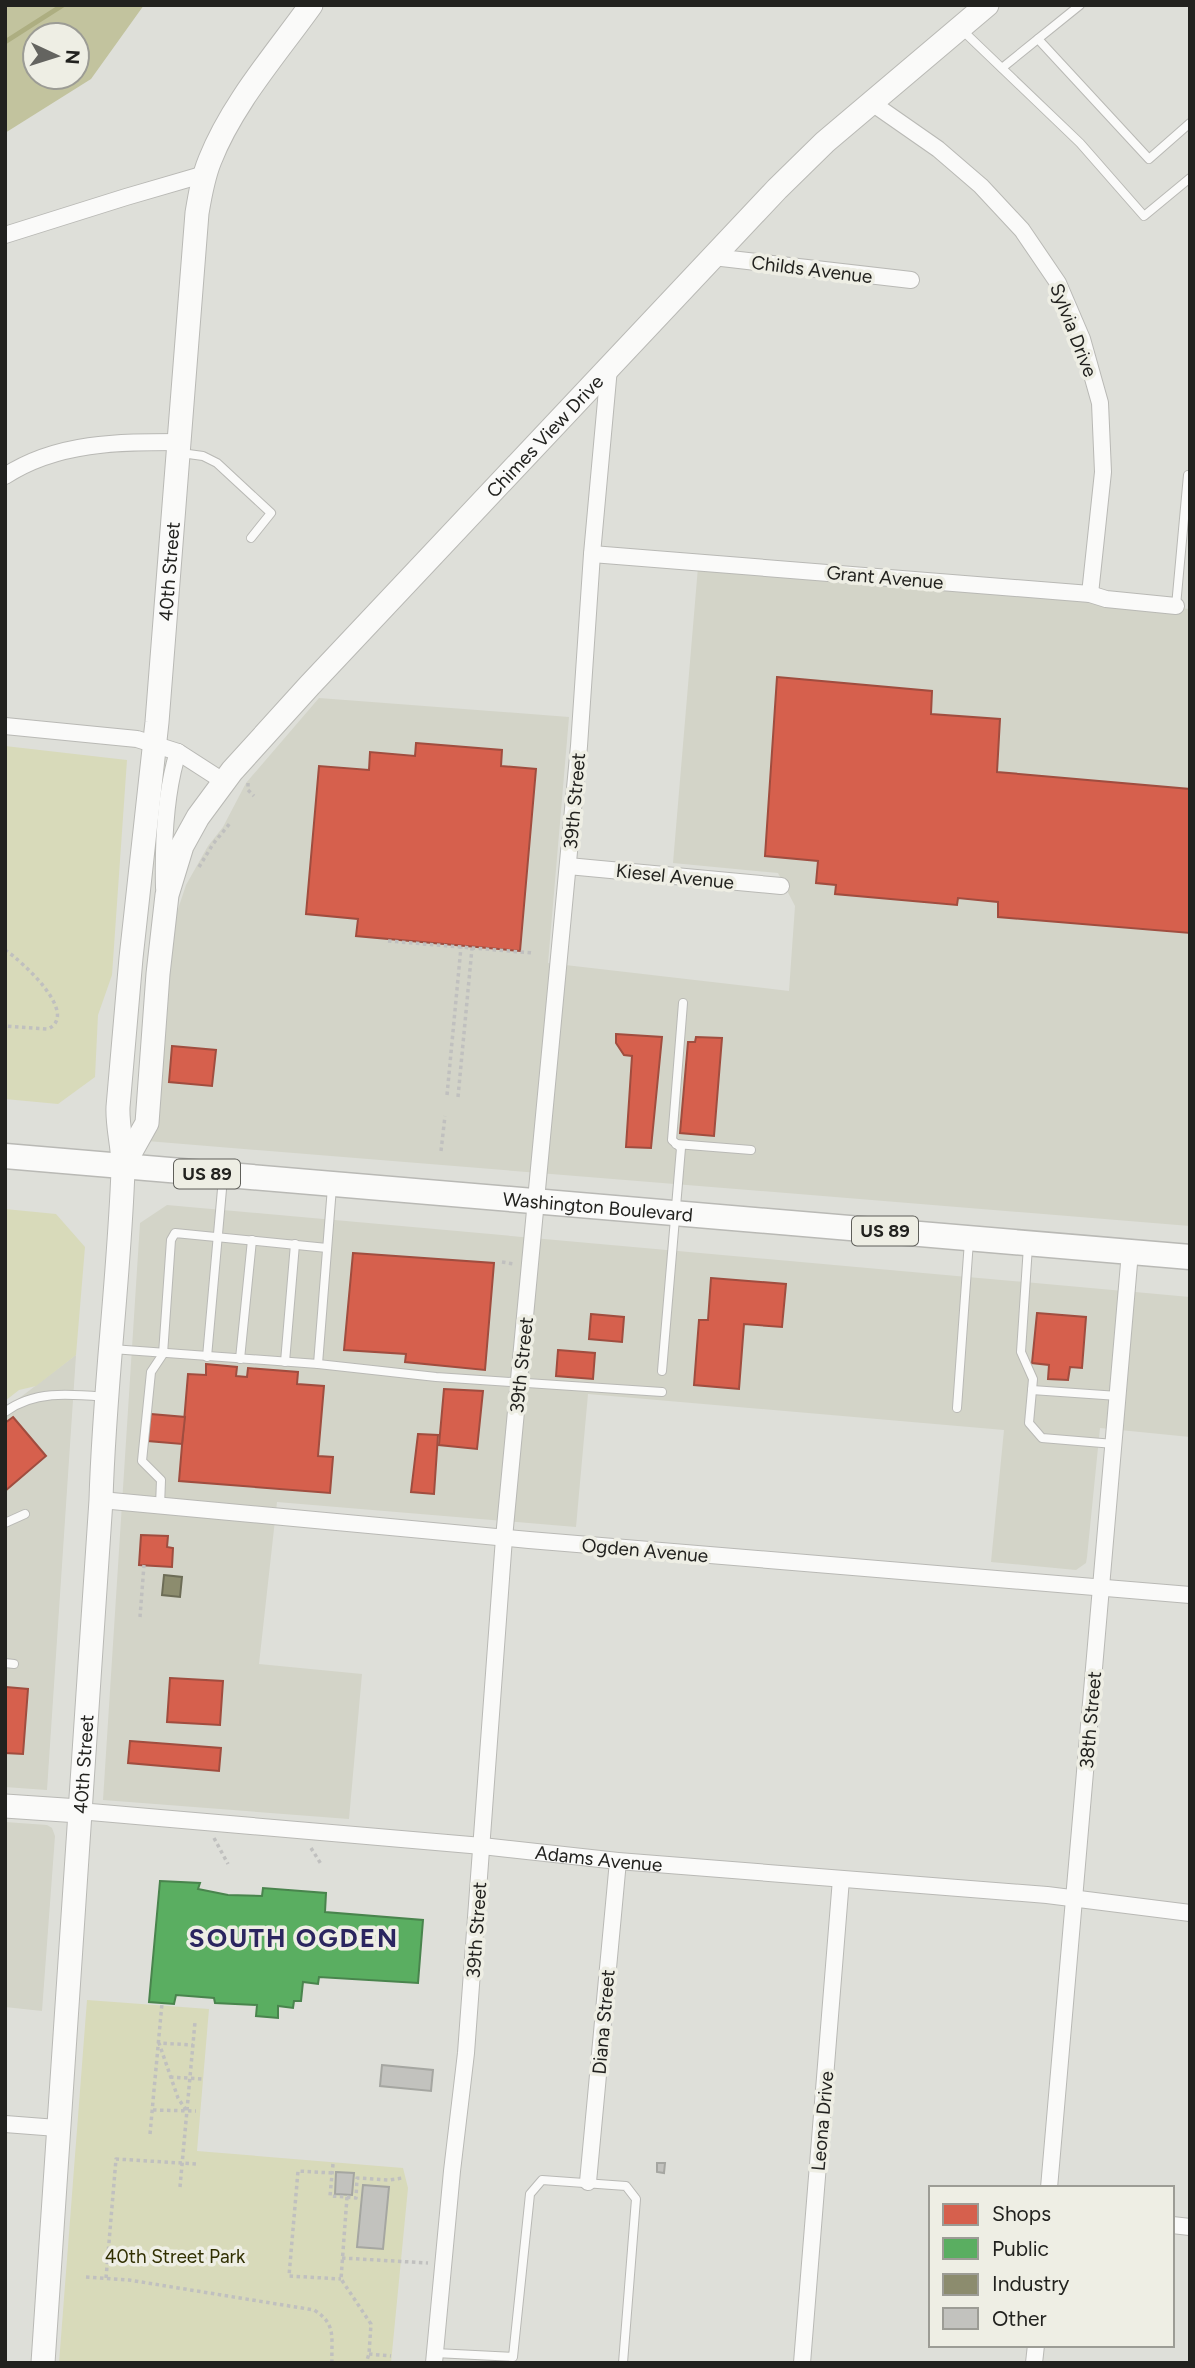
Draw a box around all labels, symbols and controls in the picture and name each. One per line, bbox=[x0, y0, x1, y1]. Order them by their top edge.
north arrow bbox=[21, 21, 91, 91]
text: N bbox=[60, 49, 84, 65]
street label: Childs Avenue bbox=[750, 251, 874, 288]
street label: Sylvia Drive bbox=[1045, 280, 1102, 380]
street label: Chimes View Drive bbox=[482, 370, 608, 502]
street label: 40th Street bbox=[154, 521, 185, 622]
street label: Grant Avenue bbox=[826, 561, 944, 594]
street label: 39th Street bbox=[559, 752, 590, 850]
street label: Kiesel Avenue bbox=[615, 859, 735, 894]
road number: US 89 bbox=[174, 1160, 240, 1189]
street label: Washington Boulevard bbox=[502, 1187, 694, 1227]
road number: US 89 bbox=[852, 1216, 918, 1246]
street label: 39th Street bbox=[505, 1316, 538, 1414]
street label: Ogden Avenue bbox=[581, 1534, 709, 1567]
street label: 38th Street bbox=[1075, 1670, 1106, 1770]
street label: 40th Street bbox=[69, 1714, 99, 1815]
street label: Adams Avenue bbox=[534, 1841, 663, 1876]
street label: 39th Street bbox=[462, 1881, 491, 1979]
district label: SOUTH OGDEN bbox=[189, 1922, 399, 1954]
street label: Diana Street bbox=[587, 1969, 620, 2076]
street label: Leona Drive bbox=[807, 2070, 838, 2172]
legend bbox=[929, 2186, 1174, 2347]
text: Shops bbox=[992, 2201, 1051, 2226]
text: Public bbox=[992, 2236, 1049, 2261]
park label: 40th Street Park bbox=[105, 2245, 246, 2268]
text: Industry bbox=[992, 2271, 1069, 2296]
text: Other bbox=[992, 2306, 1047, 2331]

